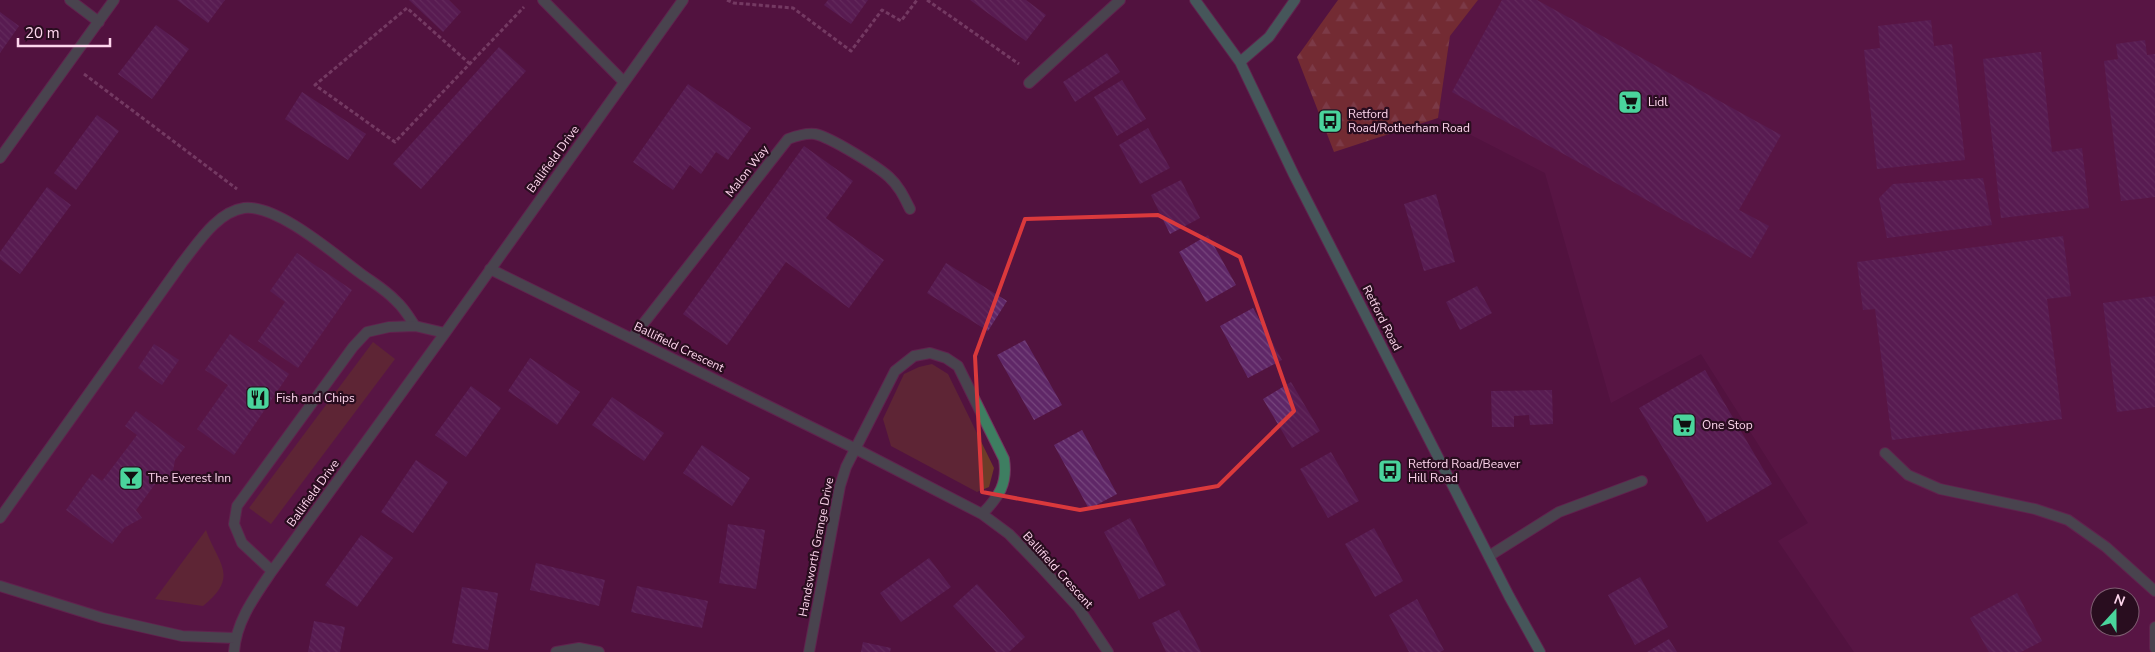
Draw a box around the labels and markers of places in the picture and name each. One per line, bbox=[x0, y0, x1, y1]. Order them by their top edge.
supermarket icon: Lidl bbox=[1617, 89, 1643, 115]
place label: Lidl bbox=[1648, 94, 1668, 110]
place label: Retford Road/Rotherham Road bbox=[1348, 106, 1470, 136]
bus stop icon: Retford Road/Rotherham Road bbox=[1317, 108, 1343, 134]
restaurant icon: Fish and Chips bbox=[245, 385, 271, 411]
place label: Fish and Chips bbox=[276, 390, 355, 406]
supermarket icon: One Stop bbox=[1671, 412, 1697, 438]
place label: One Stop bbox=[1702, 417, 1753, 433]
place label: Retford Road/Beaver Hill Road bbox=[1408, 456, 1521, 486]
bus stop icon: Retford Road/Beaver Hill Road bbox=[1377, 458, 1403, 484]
bar icon: The Everest Inn bbox=[118, 465, 144, 491]
place label: The Everest Inn bbox=[148, 470, 231, 486]

